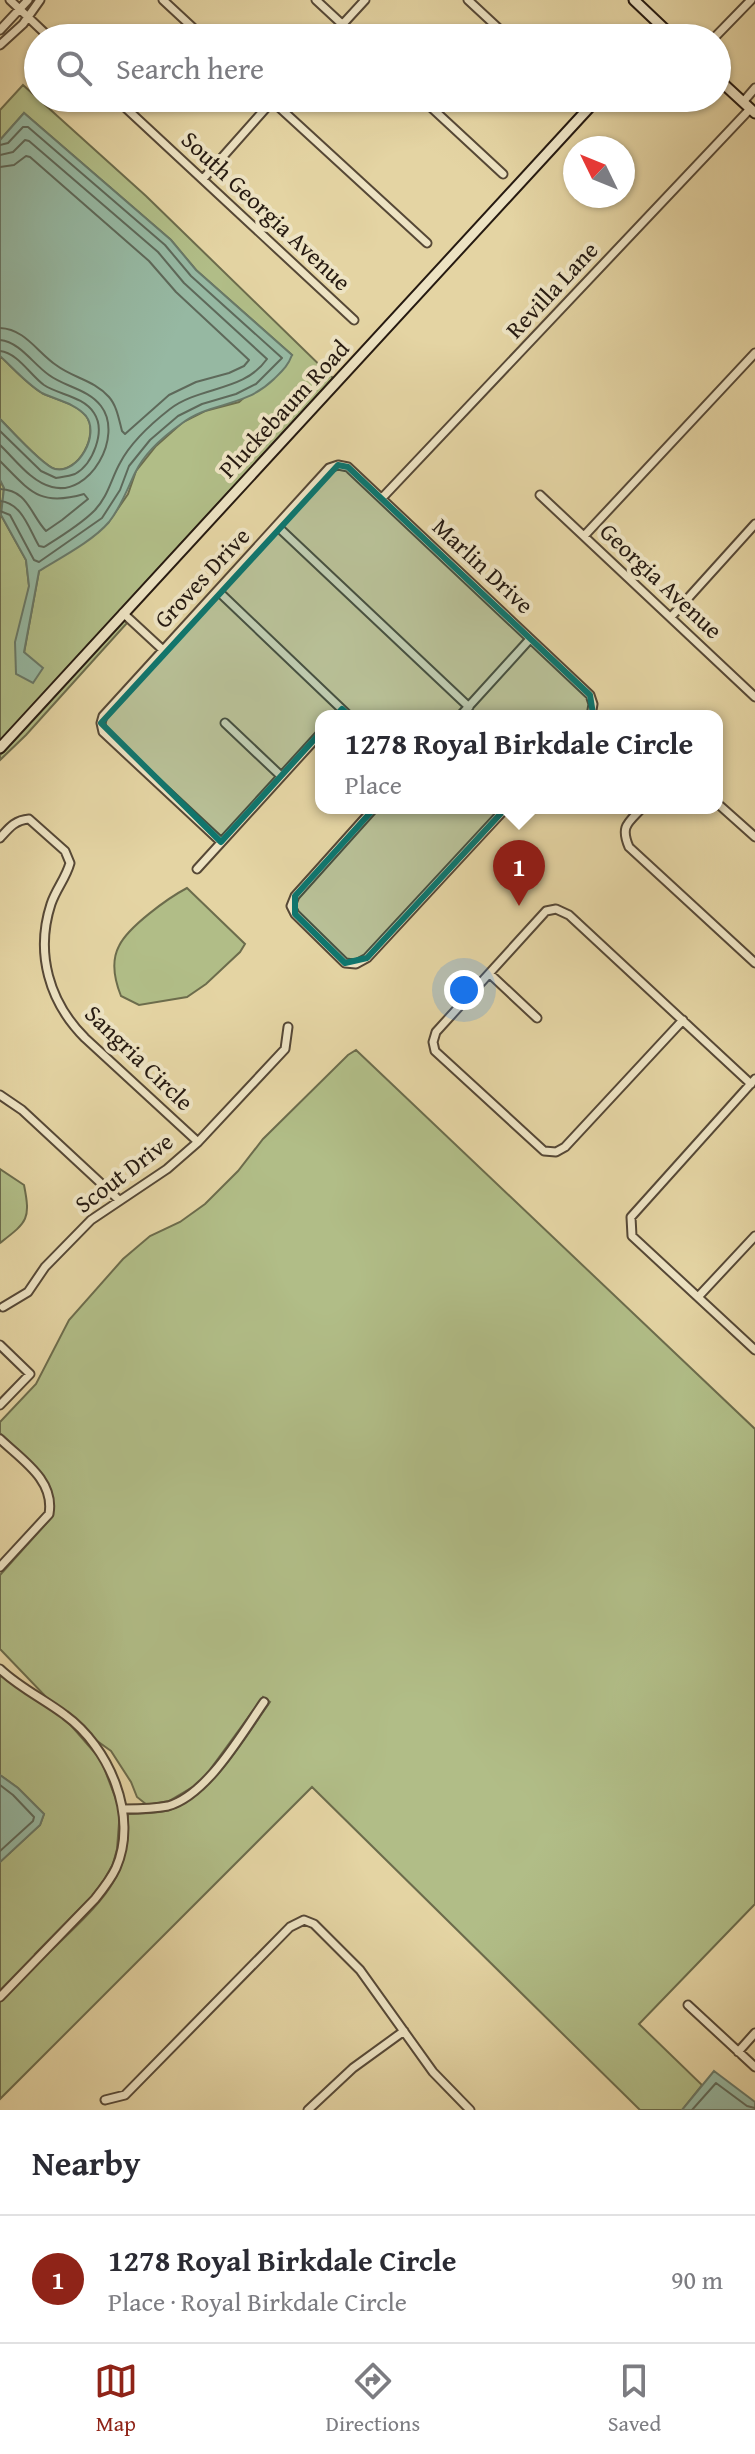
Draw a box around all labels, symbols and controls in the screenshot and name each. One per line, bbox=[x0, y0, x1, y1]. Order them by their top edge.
search box bbox=[24, 24, 731, 112]
icon: search bbox=[52, 46, 96, 90]
text: Search here bbox=[116, 46, 264, 90]
street label: South Georgia Avenue bbox=[174, 123, 359, 299]
north arrow bbox=[563, 136, 635, 208]
street label: Revilla Lane bbox=[497, 233, 606, 346]
street label: Pluckebaum Road bbox=[210, 332, 357, 486]
street label: Marlin Drive bbox=[425, 510, 542, 622]
street label: Georgia Avenue bbox=[592, 514, 731, 647]
street label: Groves Drive bbox=[146, 519, 258, 636]
popup bbox=[315, 710, 723, 814]
text: 1278 Royal Birkdale Circle bbox=[345, 721, 693, 765]
text: Place bbox=[345, 765, 402, 804]
pin: 1 bbox=[493, 840, 545, 906]
your location bbox=[444, 970, 484, 1010]
street label: Sangria Circle bbox=[77, 997, 202, 1119]
street label: Scout Drive bbox=[67, 1124, 180, 1221]
text: Nearby bbox=[32, 2138, 141, 2187]
text: 1278 Royal Birkdale Circle bbox=[108, 2238, 457, 2282]
text: 1 bbox=[51, 2260, 65, 2299]
text: 90 m bbox=[671, 2260, 723, 2299]
text: Place · Royal Birkdale Circle bbox=[108, 2282, 407, 2321]
tab: Map bbox=[94, 2359, 138, 2439]
tab: Directions bbox=[326, 2359, 420, 2439]
tab: Saved bbox=[608, 2359, 661, 2439]

